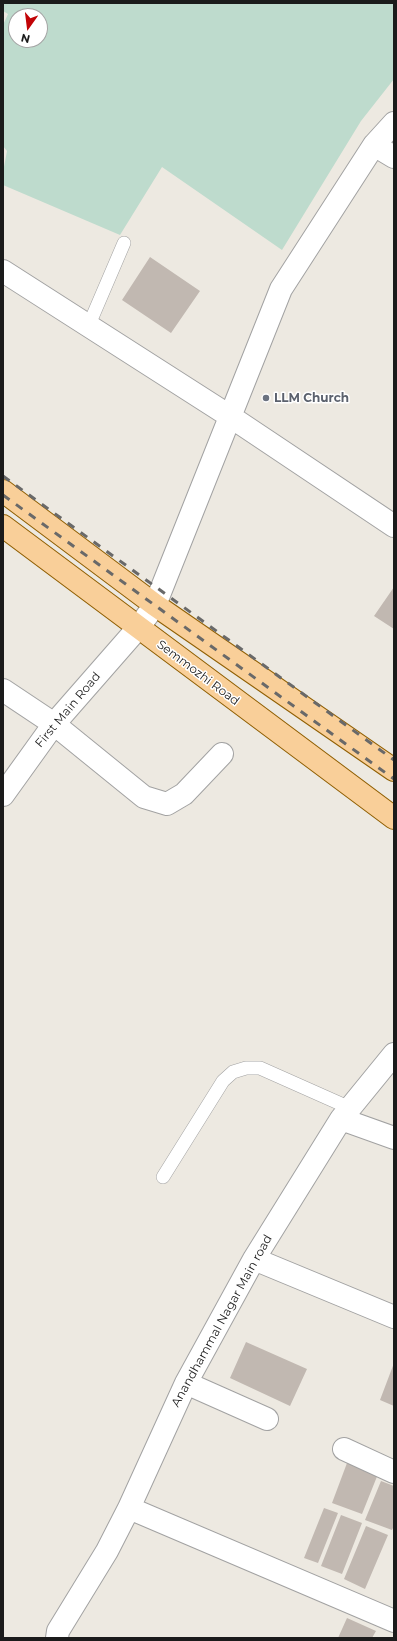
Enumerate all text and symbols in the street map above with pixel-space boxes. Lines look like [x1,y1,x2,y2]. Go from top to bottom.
north arrow [8,8,48,48]
text: N [19,31,31,47]
place label: LLM Church [274,391,349,405]
marker: LLM Church [261,393,271,403]
street label: Semmozhi Road [154,637,242,709]
street label: First Main Road [32,669,104,751]
street label: Anandhammal Nagar Main road [169,1232,275,1410]

